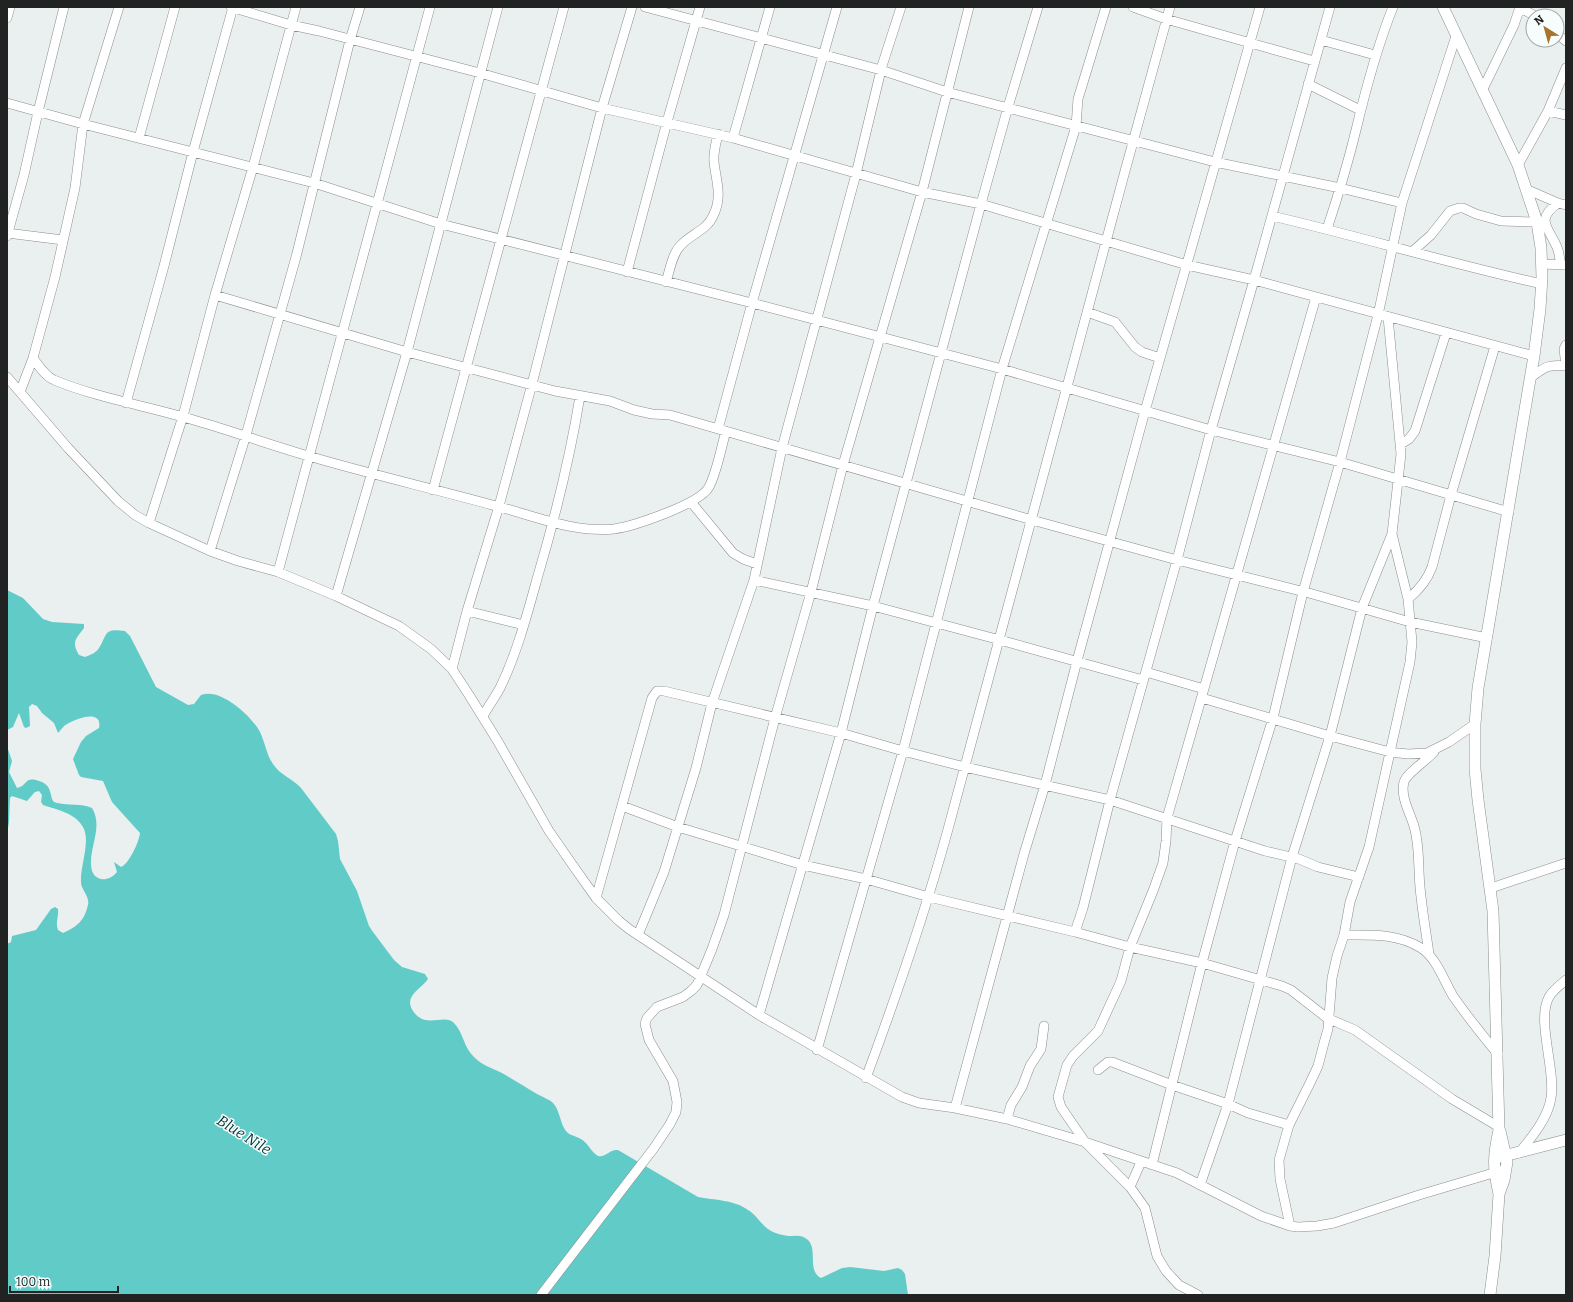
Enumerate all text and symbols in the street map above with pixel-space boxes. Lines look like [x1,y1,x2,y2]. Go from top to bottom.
north arrow [1525,8,1565,48]
text: N [1532,12,1547,28]
water label: Blue Nile [214,1111,275,1159]
scale bar [10,1268,118,1294]
text: 100 m [16,1275,51,1289]

